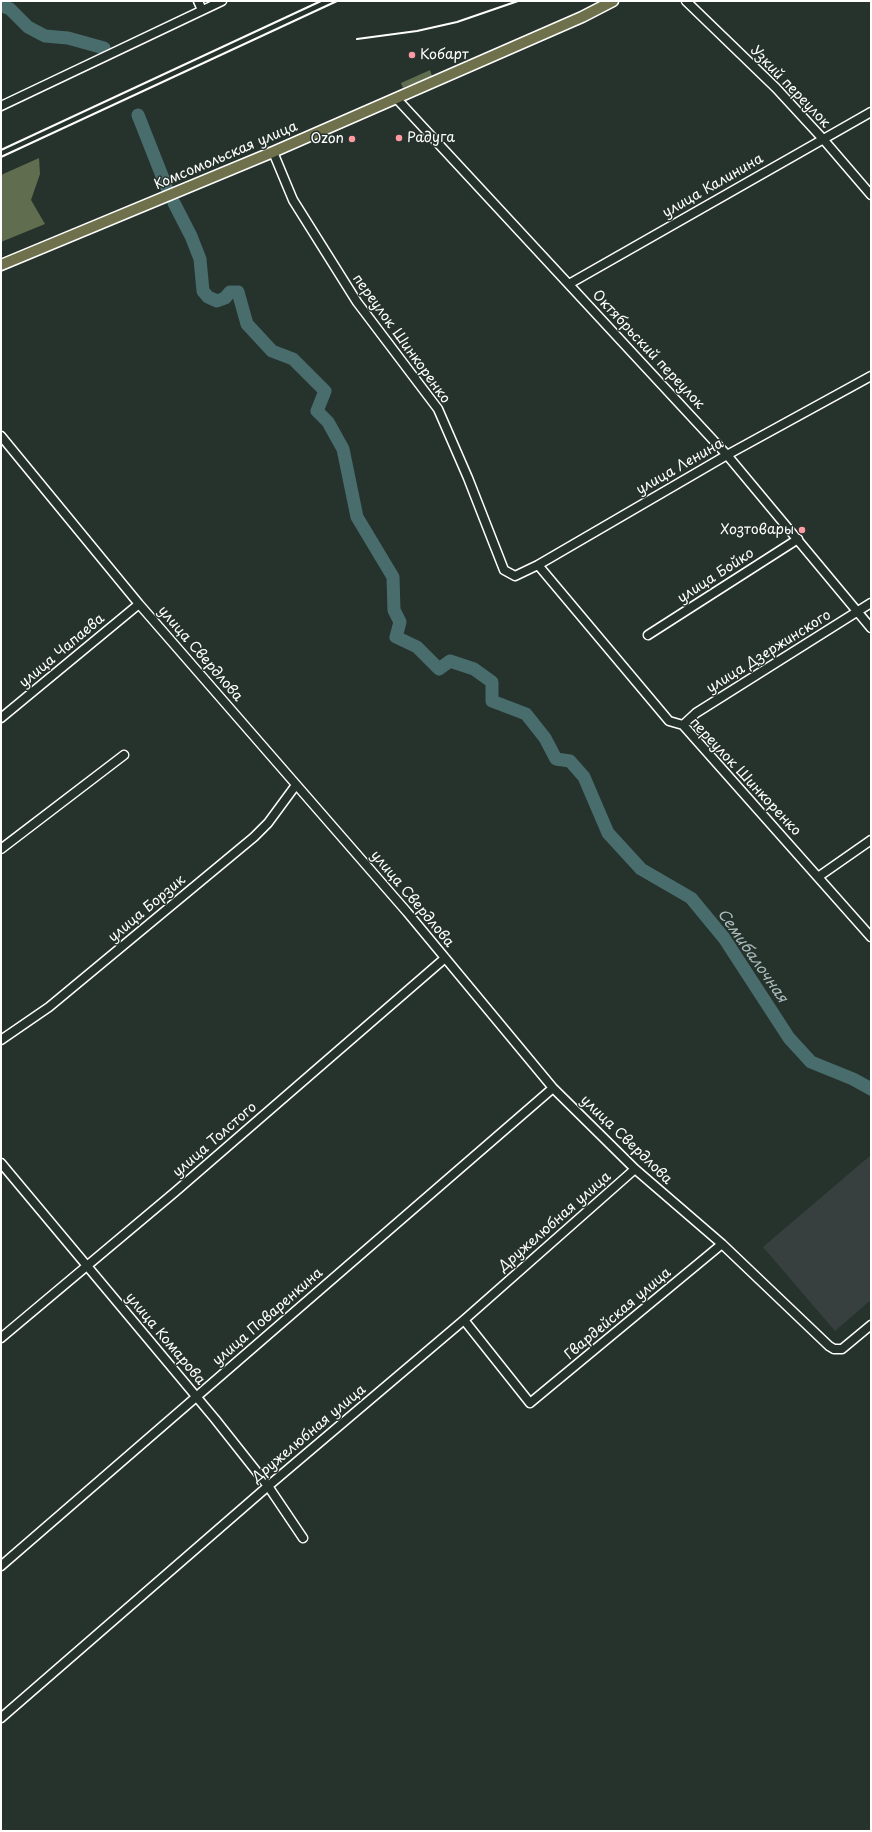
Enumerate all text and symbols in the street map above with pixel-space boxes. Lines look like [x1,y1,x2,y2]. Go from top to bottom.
street label: Узкий переулок [747,42,833,132]
place label: Кобарт [420,47,469,63]
marker: Кобарт [407,50,417,60]
street label: Комсомольская улица [152,118,300,194]
place label: Радуга [407,130,455,146]
place label: Ozon [311,131,344,147]
marker: Радуга [394,133,404,143]
marker: Ozon [347,134,357,144]
street label: улица Калинина [660,150,766,222]
street label: переулок Шинкоренко [348,271,454,407]
street label: Октябрьский переулок [588,287,708,413]
street label: улица Ленина [633,435,727,499]
place label: Хозтовары [720,522,794,538]
marker: Хозтовары [797,525,807,535]
street label: улица Бойко [675,545,757,607]
street label: улица Свердлова [154,603,246,705]
street label: улица Дзержинского [704,607,834,697]
street label: улица Чапаева [16,611,108,691]
street label: переулок Шинкоренко [686,714,804,840]
street label: улица Свердлова [367,847,457,951]
street label: улица Борзик [105,872,189,946]
water label: Семибалочная [713,906,791,1006]
street label: улица Свердлова [577,1092,675,1188]
street label: улица Толстого [170,1099,260,1181]
street label: Дружелюбная улица [495,1169,615,1275]
street label: улица Поваренкина [210,1265,326,1369]
street label: Гвардейская улица [561,1265,675,1363]
street label: улица Комарова [121,1289,209,1389]
street label: Дружелюбная улица [249,1381,369,1487]

